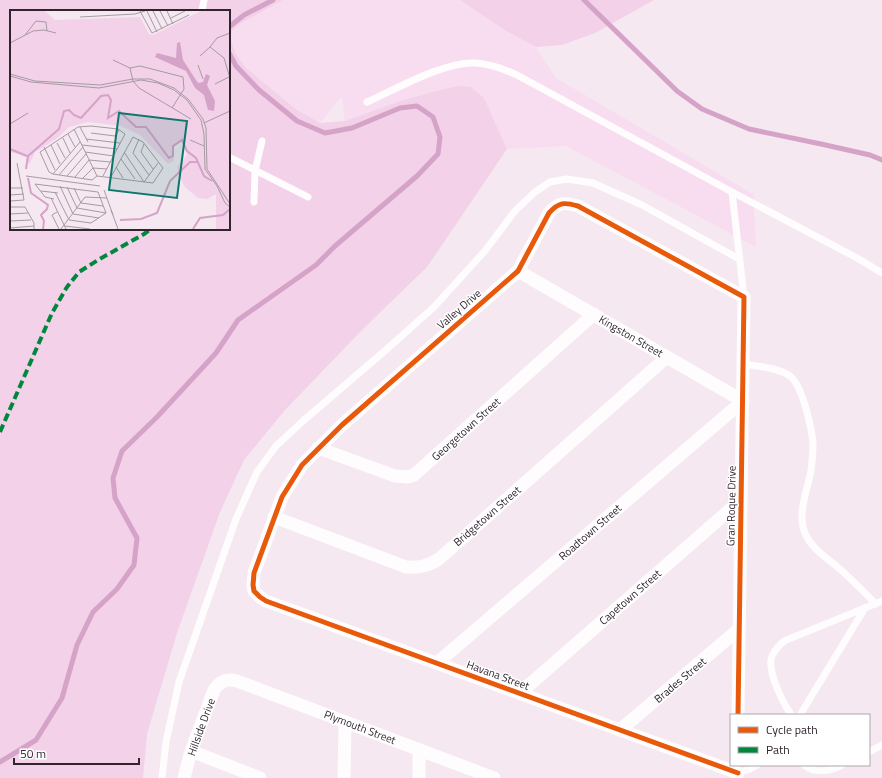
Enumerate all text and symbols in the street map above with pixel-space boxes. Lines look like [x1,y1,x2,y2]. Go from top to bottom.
inset map [10,10,230,230]
street label: Valley Drive [433,285,485,333]
street label: Kingston Street [596,311,666,361]
street label: Georgetown Street [428,394,504,464]
street label: Gran Roque Drive [722,465,740,546]
street label: Bridgetown Street [450,482,524,550]
street label: Roadtown Street [555,500,625,564]
street label: Capetown Street [596,565,665,628]
street label: Brades Street [651,653,710,706]
street label: Havana Street [464,656,532,694]
street label: Hillside Drive [183,696,219,758]
street label: Plymouth Street [322,706,398,748]
legend [730,714,870,766]
text: Cycle path [766,720,818,739]
scale bar [14,740,139,766]
text: Path [766,740,790,759]
text: 50 m [20,744,46,763]

